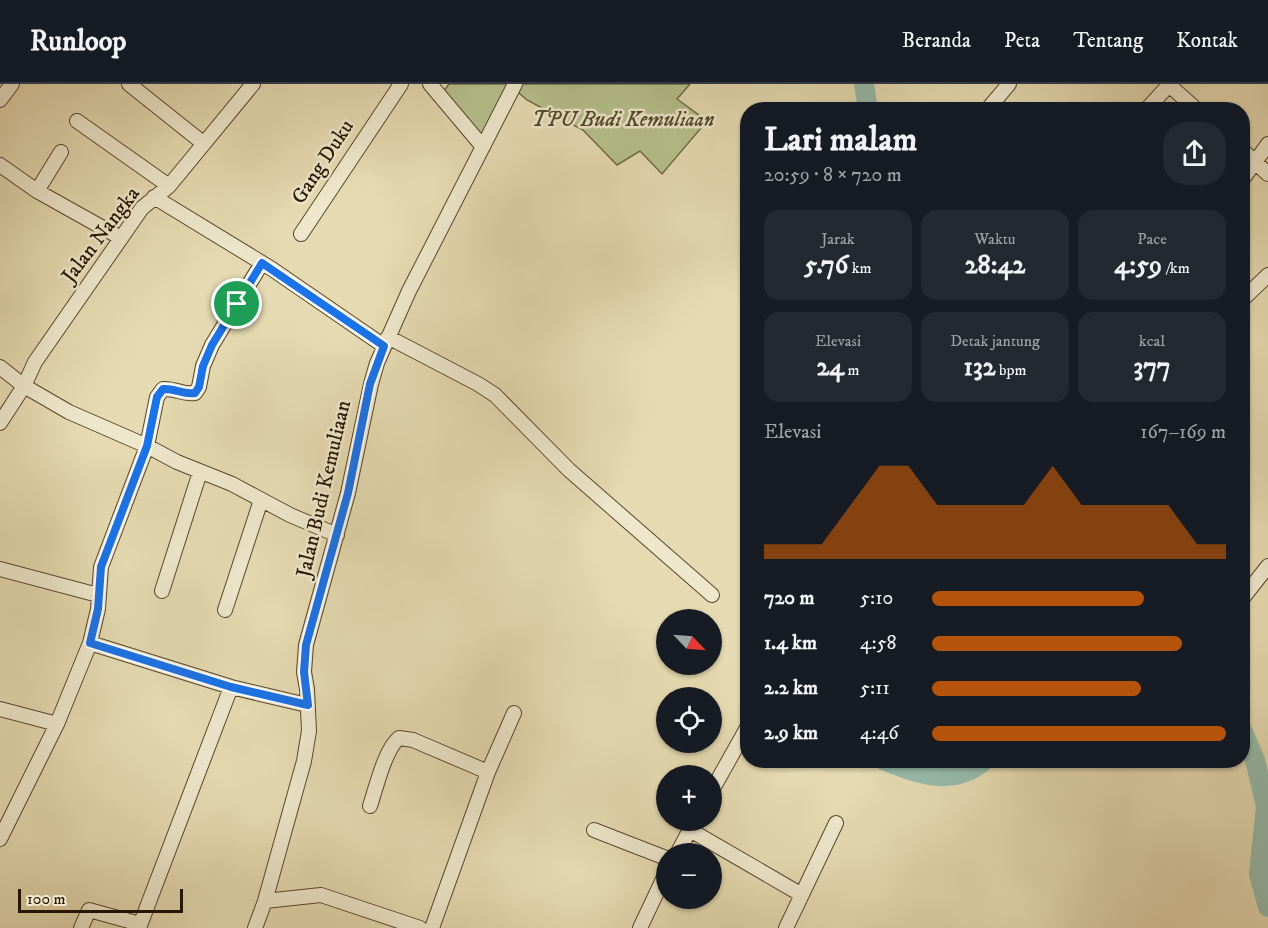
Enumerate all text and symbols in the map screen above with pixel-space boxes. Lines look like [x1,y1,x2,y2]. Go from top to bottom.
text: Runloop [30,24,126,59]
text: Beranda [902,28,971,54]
text: Peta [1004,28,1040,54]
text: Tentang [1073,28,1143,54]
text: Kontak [1176,28,1238,54]
park label: TPU Budi Kemuliaan [532,107,715,133]
street label: Gang Duku [286,115,360,209]
text: Lari malam [764,120,917,161]
button: share [1163,122,1226,185]
text: 20:59 · 8 × 720 m [764,163,902,188]
street label: Jalan Nangka [55,182,146,290]
text: Jarak [821,229,855,249]
text: Waktu [974,229,1016,249]
text: Pace [1137,229,1167,249]
text: 5.76 [804,249,848,282]
text: 28:42 [965,249,1025,282]
text: 4:59 [1114,249,1162,282]
text: km [848,258,872,278]
text: /km [1162,258,1190,278]
pin [211,278,262,329]
icon: arrive [220,287,253,320]
text: Elevasi [815,331,861,351]
text: Detak jantung [950,331,1040,351]
text: kcal [1139,331,1165,351]
text: 24 [816,351,844,384]
text: 132 [963,351,996,384]
text: 377 [1133,351,1171,384]
text: m [844,360,860,380]
text: bpm [996,360,1027,380]
street label: Jalan Budi Kemuliaan [291,398,357,582]
text: Elevasi [764,420,822,445]
text: 167–169 m [1140,420,1226,445]
text: 720 m [764,586,814,611]
text: 5:10 [860,586,893,611]
north arrow [656,609,722,675]
map controls [656,609,722,909]
text: 1.4 km [764,631,817,656]
text: 4:58 [860,631,897,656]
text: 2.2 km [764,676,818,701]
text: 5:11 [860,676,890,701]
button: locate [656,687,722,753]
text: 2.9 km [764,721,818,746]
text: 4:46 [860,721,899,746]
button: + [656,765,722,831]
button: − [656,843,722,909]
scale bar [18,886,183,914]
text: 100 m [27,889,66,909]

